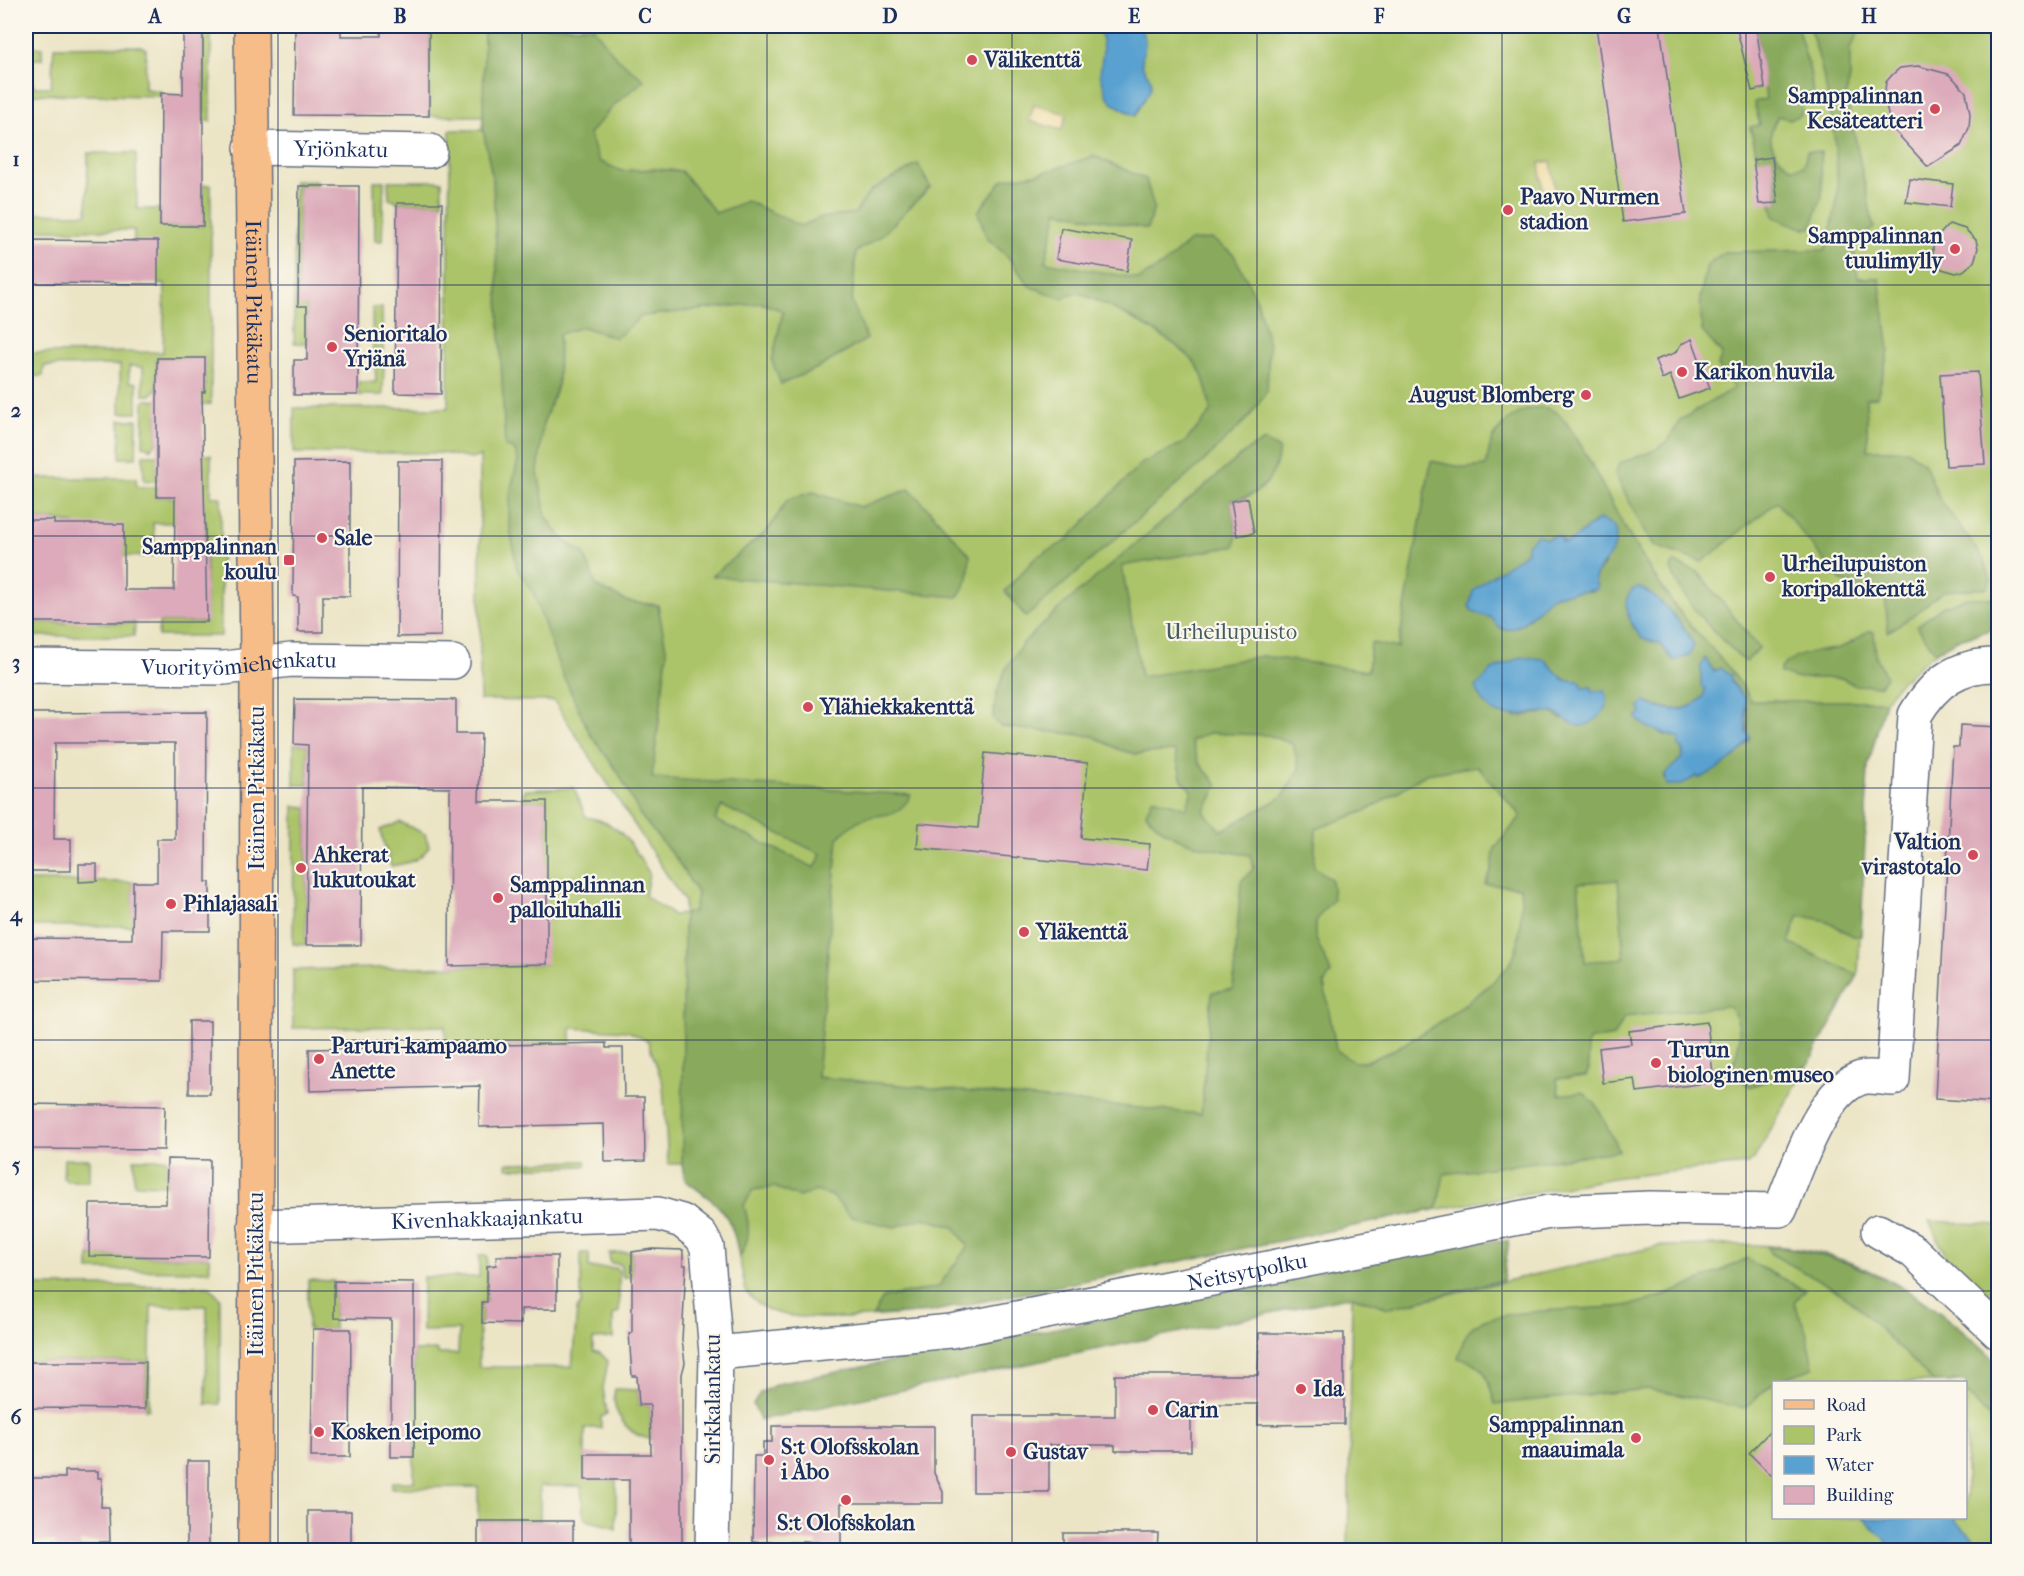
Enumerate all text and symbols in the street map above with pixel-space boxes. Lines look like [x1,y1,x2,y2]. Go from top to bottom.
text: A [147,5,163,28]
text: B [393,5,407,28]
text: C [638,5,652,28]
text: D [882,5,898,28]
text: E [1128,5,1140,28]
text: F [1373,5,1385,28]
text: G [1617,5,1631,28]
text: H [1861,5,1877,28]
place label: Välikenttä [983,47,1082,73]
marker: Välikenttä [965,53,979,67]
place label: Samppalinnan Kesäteatteri [1788,83,1924,134]
marker: Samppalinnan Kesäteatteri [1928,102,1942,116]
street label: Yrjönkatu [293,136,389,163]
text: 1 [12,148,20,171]
place label: Paavo Nurmen stadion [1520,184,1660,235]
marker: Paavo Nurmen stadion [1501,203,1515,217]
street label: Itäinen Pitkäkatu [240,220,267,385]
place label: Samppalinnan tuulimylly [1808,223,1944,274]
marker: Samppalinnan tuulimylly [1948,242,1962,256]
place label: Senioritalo Yrjänä [343,321,447,372]
marker: Senioritalo Yrjänä [325,340,339,354]
place label: Karikon huvila [1694,359,1835,385]
marker: Karikon huvila [1675,365,1689,379]
place label: August Blomberg [1407,382,1575,408]
marker: August Blomberg [1579,388,1593,402]
text: 2 [11,399,21,422]
place label: Sale [334,525,372,551]
marker: Sale [315,531,329,545]
place label: Samppalinnan koulu [142,534,278,585]
place label: Urheilupuiston koripallokenttä [1781,551,1927,602]
marker: Samppalinnan koulu [282,553,296,567]
marker: Urheilupuiston koripallokenttä [1763,570,1777,584]
park label: Urheilupuisto [1165,619,1297,645]
street label: Vuorityömiehenkatu [140,647,337,681]
text: 3 [12,651,20,674]
place label: Ylähiekkakenttä [819,694,975,720]
marker: Ylähiekkakenttä [801,700,815,714]
street label: Itäinen Pitkäkatu [244,705,270,870]
place label: Valtion virastotalo [1861,829,1961,880]
place label: Ahkerat lukutoukat [311,842,417,893]
marker: Valtion virastotalo [1966,848,1980,862]
marker: Ahkerat lukutoukat [294,861,308,875]
place label: Samppalinnan palloiluhalli [509,872,645,923]
place label: Pihlajasali [183,891,279,917]
marker: Samppalinnan palloiluhalli [491,891,505,905]
marker: Pihlajasali [164,897,178,911]
text: 4 [9,903,23,927]
place label: Yläkenttä [1035,919,1128,945]
marker: Yläkenttä [1017,925,1031,939]
place label: Parturi-kampaamo Anette [329,1033,507,1084]
place label: Turun biologinen museo [1667,1037,1834,1088]
marker: Parturi-kampaamo Anette [312,1052,326,1066]
marker: Turun biologinen museo [1649,1056,1663,1070]
text: 5 [12,1154,21,1177]
street label: Itäinen Pitkäkatu [243,1191,269,1356]
street label: Kivenhakkaajankatu [390,1203,584,1235]
street label: Neitsytpolku [1185,1247,1310,1297]
street label: Sirkkalankatu [700,1333,726,1464]
place label: Ida [1313,1376,1344,1402]
legend [1772,1381,1967,1519]
marker: Ida [1294,1382,1308,1396]
text: Road [1826,1395,1866,1416]
place label: Carin [1165,1397,1219,1423]
marker: Carin [1146,1403,1160,1417]
text: 6 [11,1406,23,1429]
place label: Samppalinnan maauimala [1489,1412,1625,1463]
place label: Kosken leipomo [331,1419,481,1445]
marker: Kosken leipomo [312,1425,326,1439]
text: Park [1826,1425,1863,1446]
marker: Samppalinnan maauimala [1629,1431,1643,1445]
place label: S:t Olofsskolan i Åbo [780,1434,919,1485]
place label: Gustav [1023,1439,1089,1465]
marker: Gustav [1004,1445,1018,1459]
marker: S:t Olofsskolan i Åbo [762,1453,776,1467]
text: Water [1825,1455,1874,1476]
text: Building [1826,1485,1894,1506]
marker: S:t Olofsskolan [839,1493,853,1507]
place label: S:t Olofsskolan [777,1510,915,1536]

